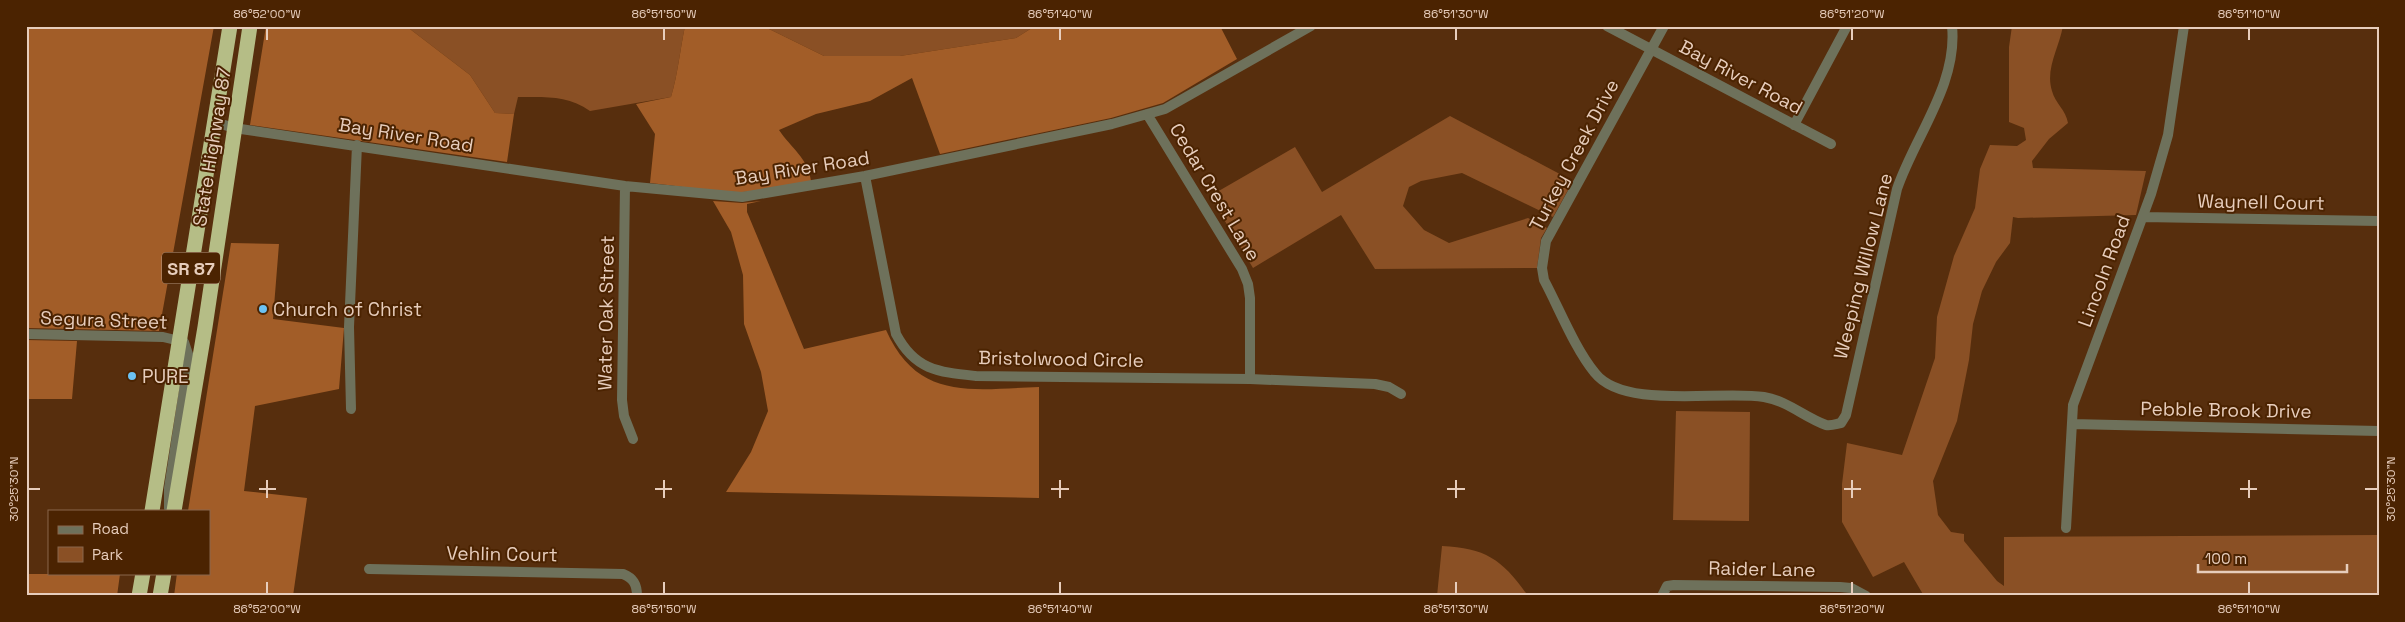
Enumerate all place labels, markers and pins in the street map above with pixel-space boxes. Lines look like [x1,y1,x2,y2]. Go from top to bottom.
place label: Church of Christ [273,297,422,322]
marker: Church of Christ [257,303,269,315]
place label: PURE [142,364,189,389]
marker: PURE [126,370,138,382]

